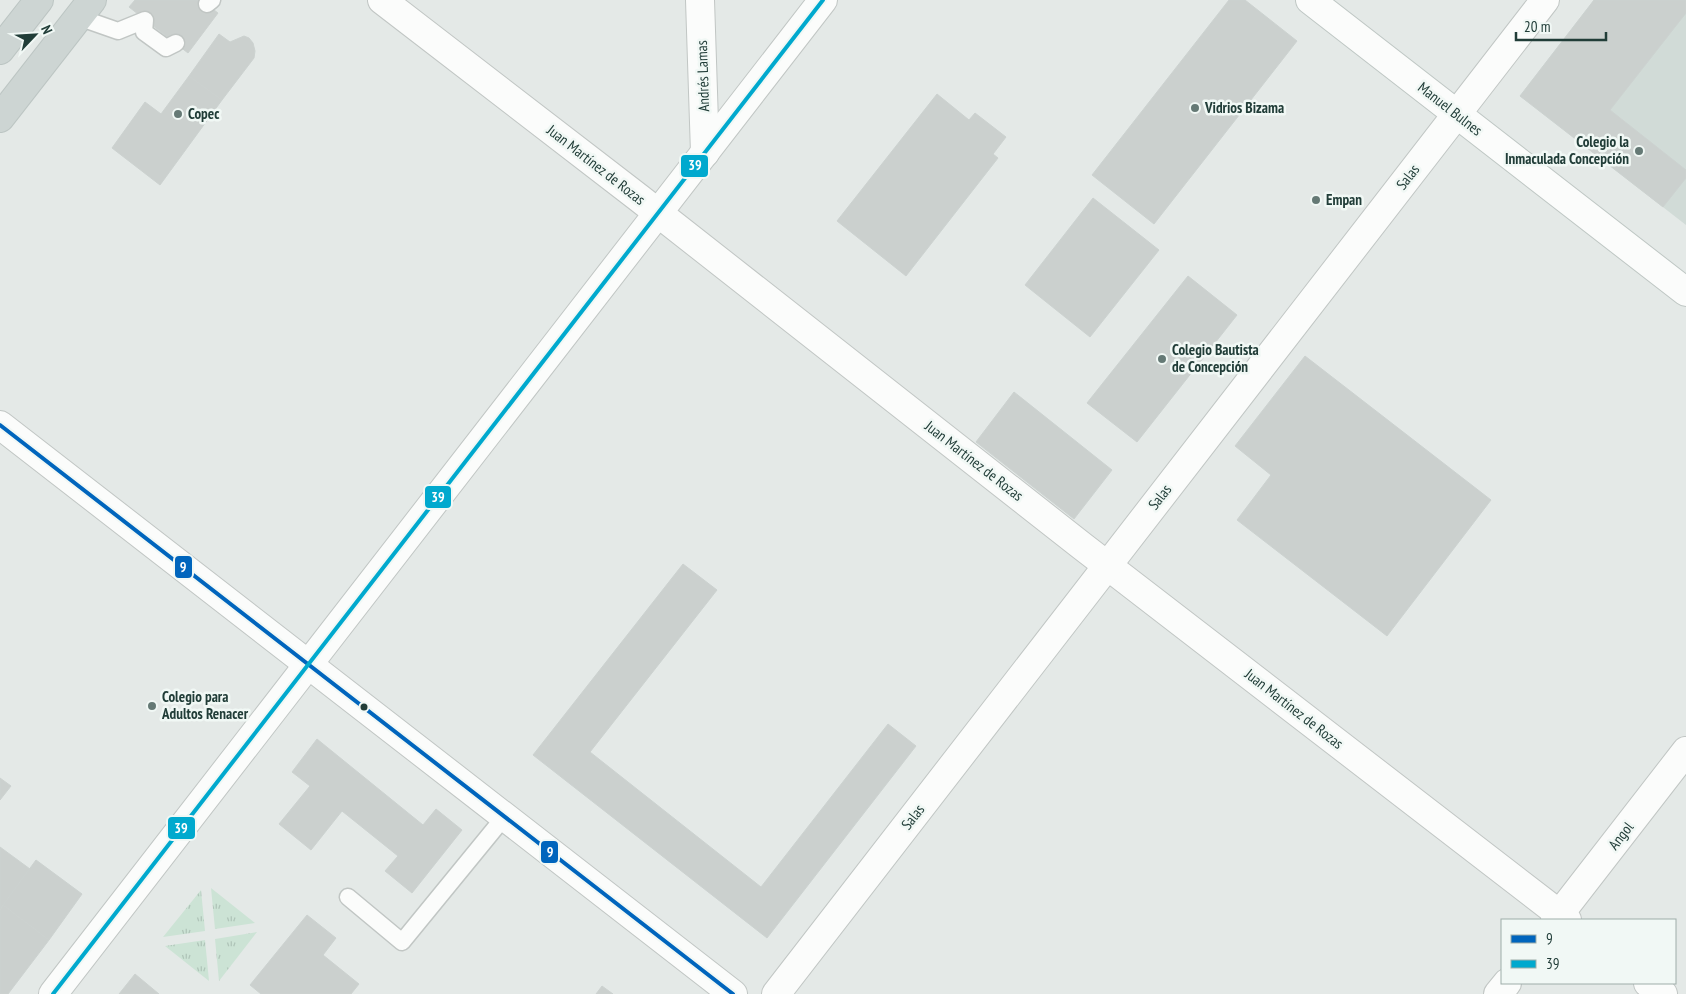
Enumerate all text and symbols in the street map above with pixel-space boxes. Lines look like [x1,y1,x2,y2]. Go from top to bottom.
north arrow [10,10,60,60]
scale bar [1516,10,1606,42]
text: 20 m [1524,17,1550,36]
text: N [37,22,57,37]
street label: Andrés Lamas [692,40,713,112]
street label: Manuel Bulnes [1414,78,1486,140]
place label: Vidrios Bizama [1204,98,1284,117]
marker: Vidrios Bizama [1189,102,1201,114]
place label: Copec [188,104,220,123]
marker: Copec [172,108,184,120]
street label: Juan Martínez de Rozas [543,120,649,209]
place label: Colegio la Inmaculada Concepción [1505,132,1629,168]
marker: Colegio la Inmaculada Concepción [1633,145,1645,157]
line badge: 39 [680,154,709,178]
text: 39 [688,156,702,174]
street label: Salas [1392,160,1423,193]
place label: Empan [1326,190,1362,209]
marker: Empan [1310,194,1322,206]
place label: Colegio Bautista de Concepción [1172,340,1259,376]
marker: Colegio Bautista de Concepción [1156,353,1168,365]
street label: Juan Martínez de Rozas [921,416,1027,505]
street label: Salas [1144,480,1175,513]
line badge: 39 [424,485,452,509]
text: 39 [431,488,445,506]
line badge: 9 [174,555,193,579]
text: 9 [180,558,187,576]
street label: Juan Martínez de Rozas [1241,664,1347,753]
place label: Colegio para Adultos Renacer [161,687,249,723]
marker: Colegio para Adultos Renacer [146,700,158,712]
unlabelled marker [359,702,369,712]
street label: Salas [897,800,928,833]
line badge: 39 [167,816,196,840]
street label: Angol [1604,818,1638,853]
text: 39 [174,819,188,837]
line badge: 9 [540,840,559,864]
text: 9 [547,843,554,861]
legend [1501,919,1676,984]
text: 9 [1546,929,1553,948]
text: 39 [1546,954,1560,973]

